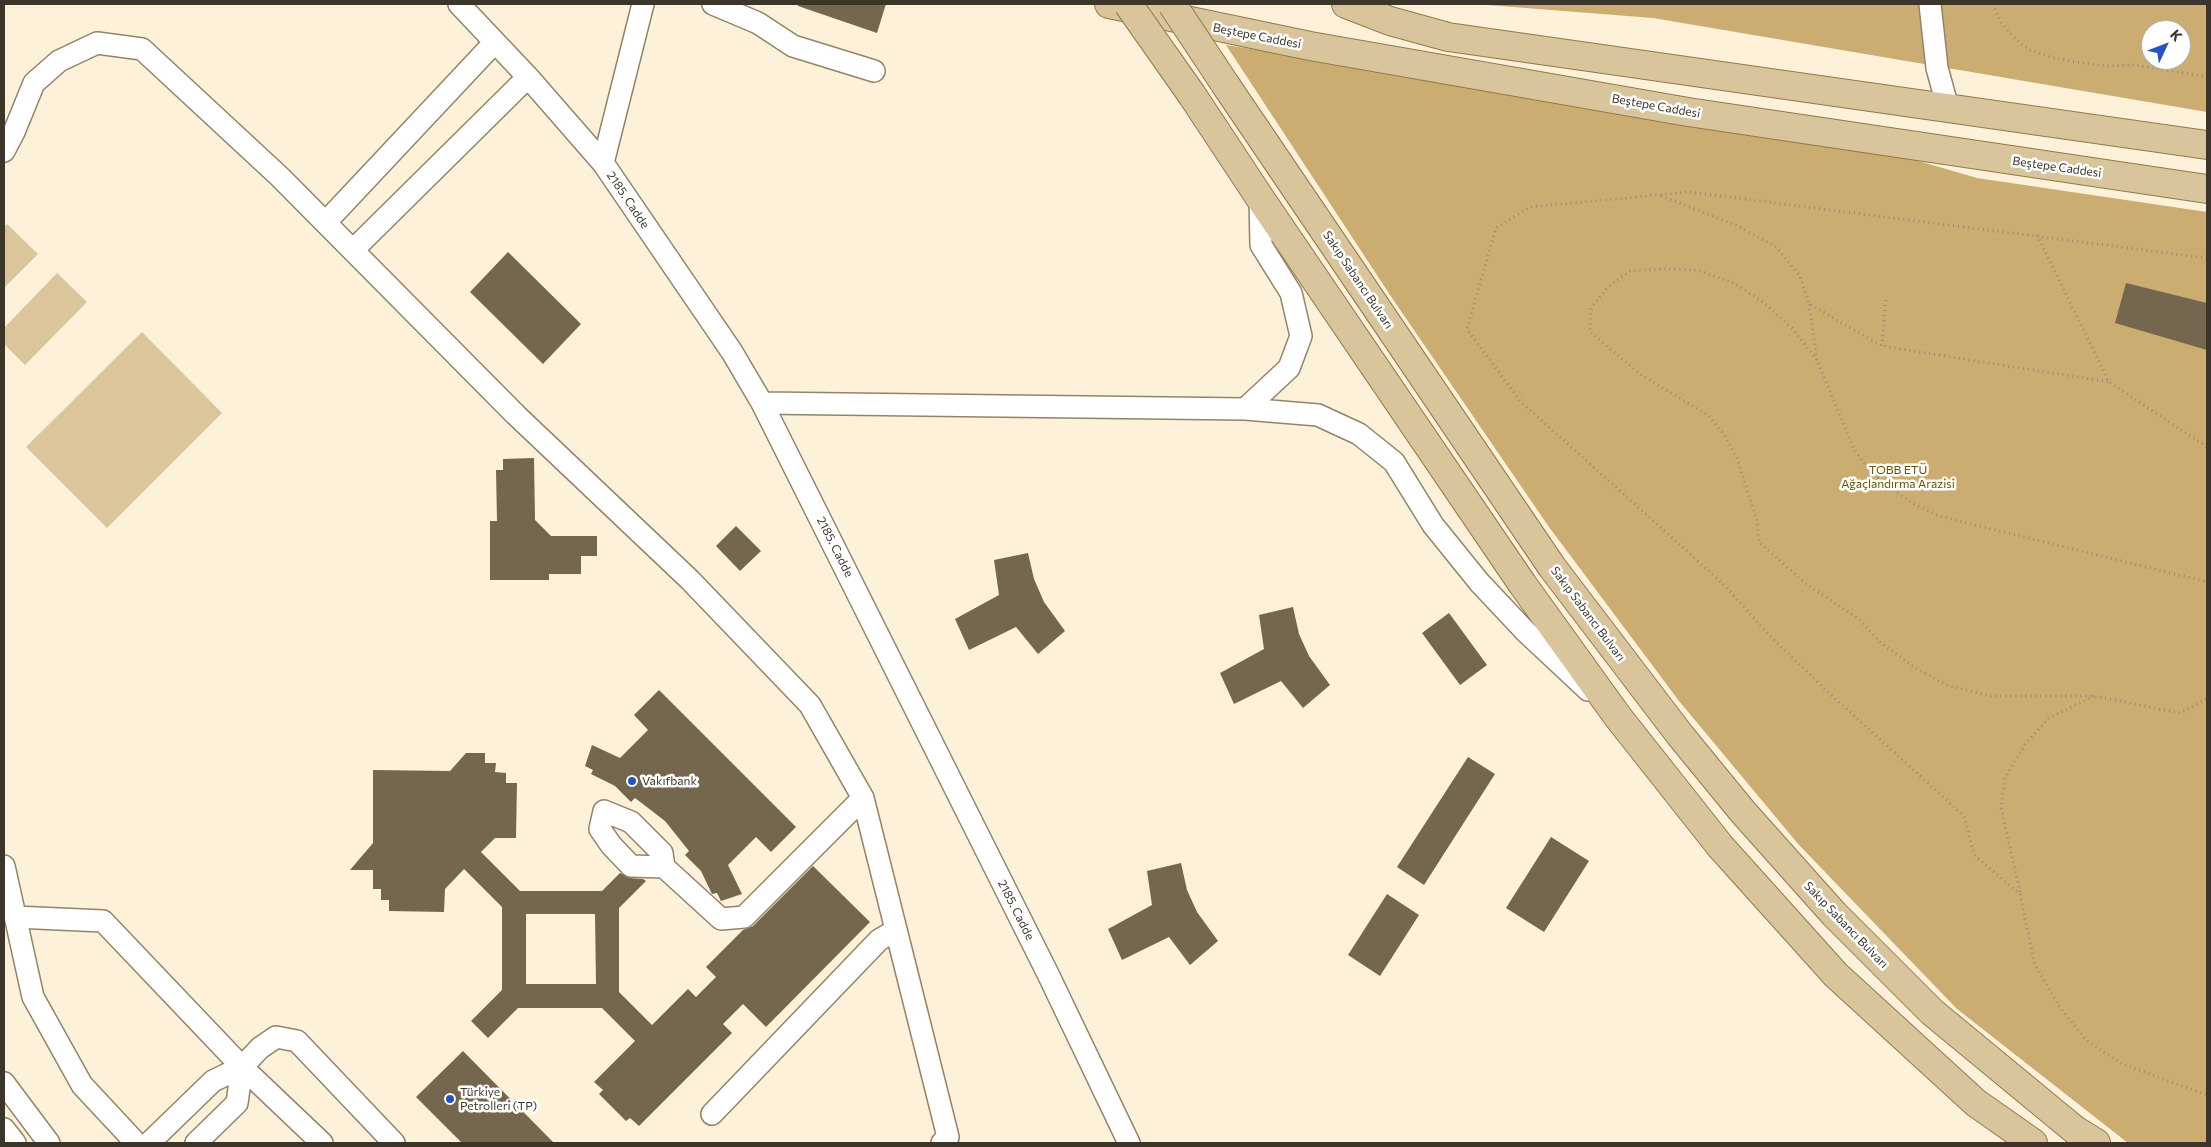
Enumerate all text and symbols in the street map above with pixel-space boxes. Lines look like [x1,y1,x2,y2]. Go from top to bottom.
street label: Beştepe Caddesi [1212,20,1302,52]
north arrow [2141,20,2191,70]
text: K [2167,26,2186,44]
street label: Beştepe Caddesi [1611,91,1701,121]
street label: Beştepe Caddesi [2012,154,2102,180]
street label: 2185. Cadde [604,169,652,231]
street label: Sakıp Sabancı Bulvarı [1320,228,1396,332]
park label: TOBB ETÜ Ağaçlandırma Arazisi [1841,463,1955,491]
street label: 2185. Cadde [814,515,856,579]
street label: Sakıp Sabancı Bulvarı [1548,564,1628,664]
place label: Vakıfbank [642,774,697,788]
marker: Vakıfbank [626,775,638,787]
street label: 2185. Cadde [995,878,1037,942]
street label: Sakıp Sabancı Bulvarı [1801,879,1891,971]
place label: Türkiye Petrolleri (TP) [460,1085,537,1113]
marker: Türkiye Petrolleri (TP) [444,1093,456,1105]

